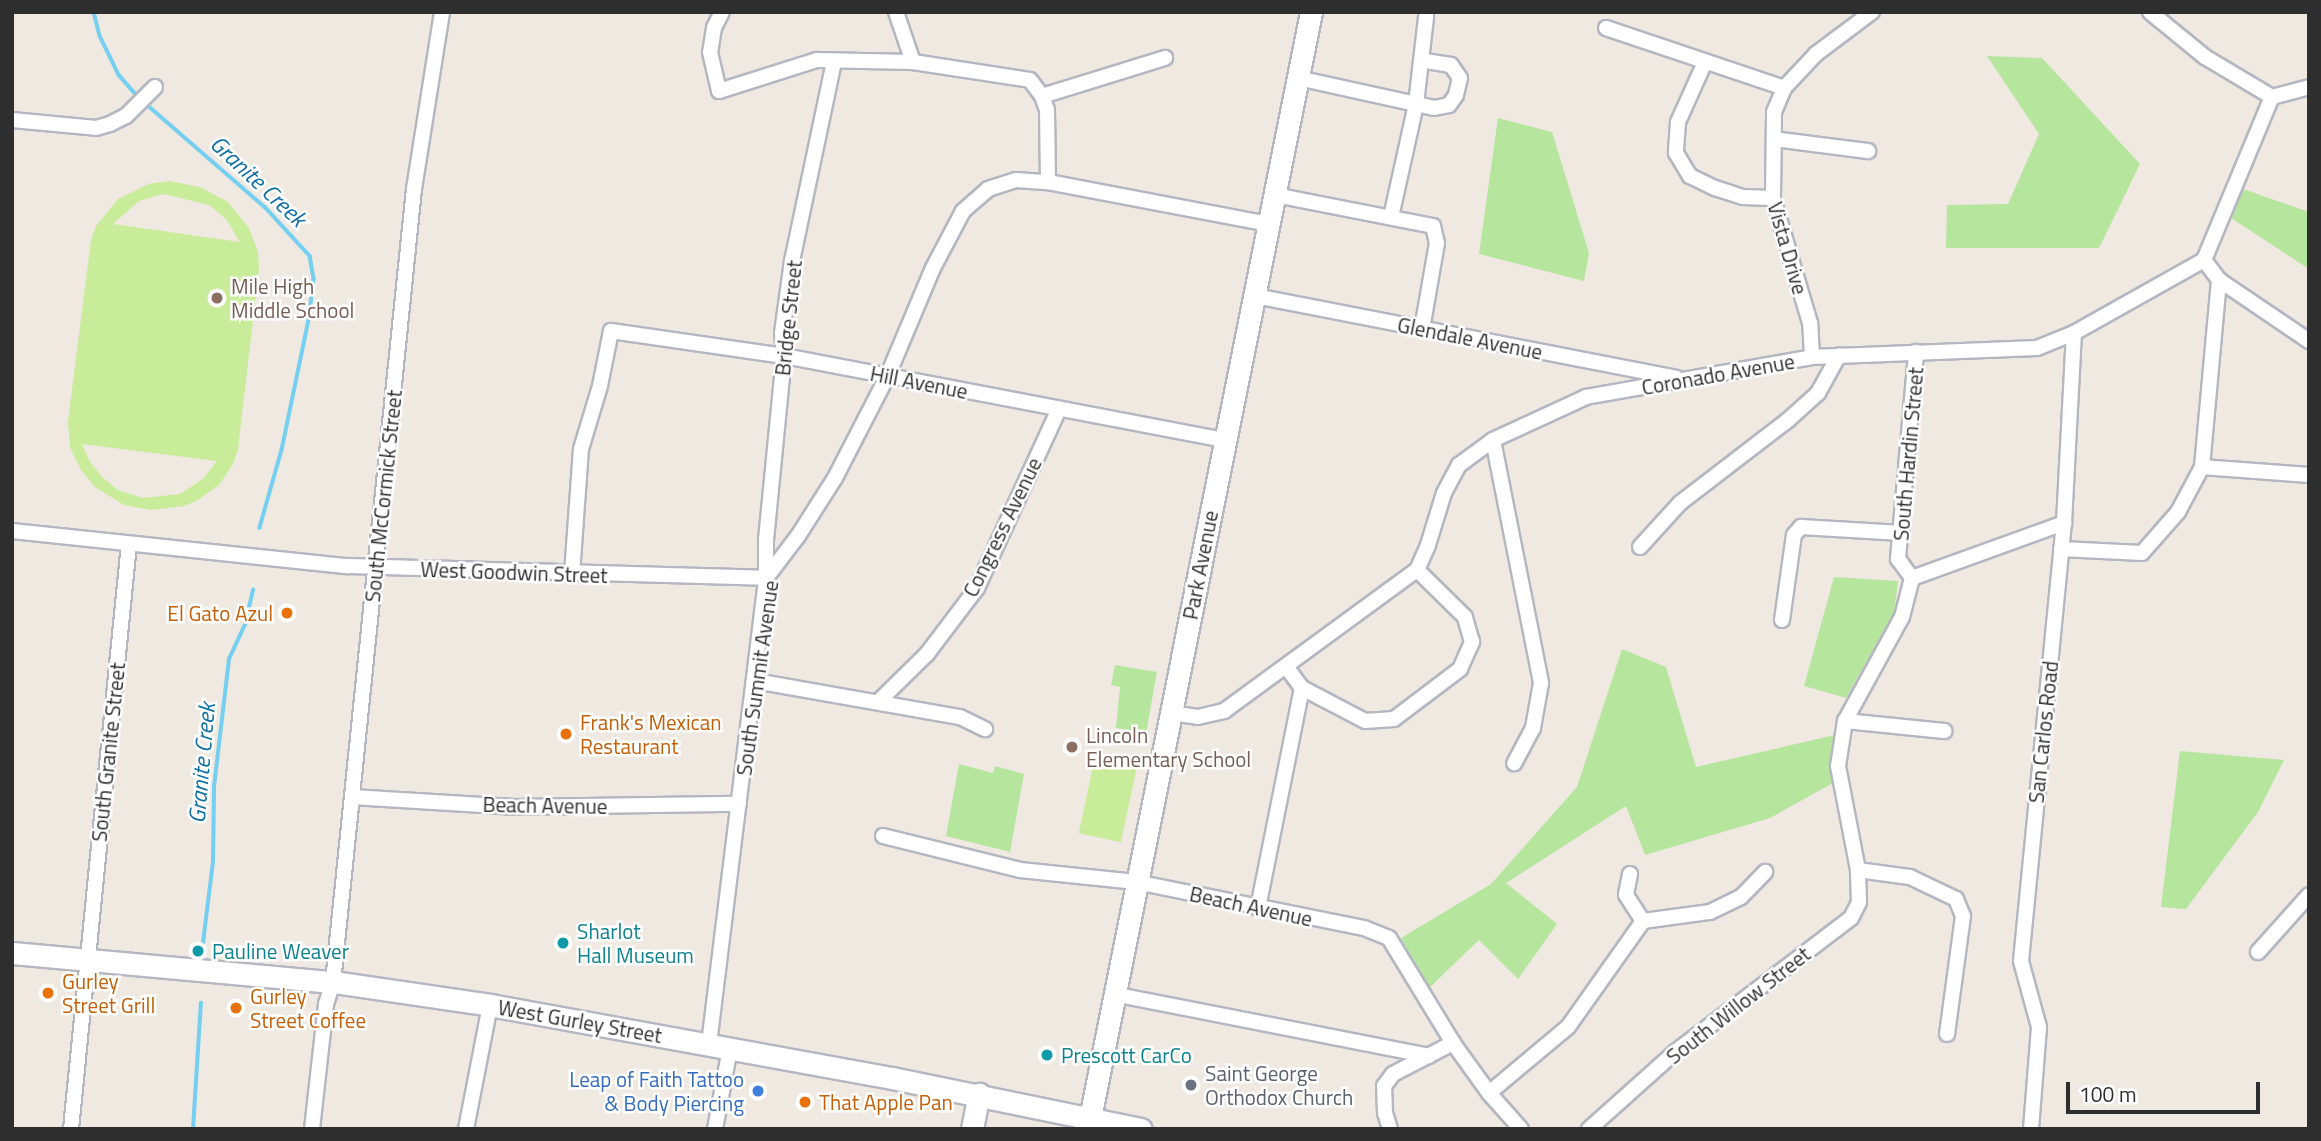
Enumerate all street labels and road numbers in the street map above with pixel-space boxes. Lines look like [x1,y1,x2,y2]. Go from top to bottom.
street label: Vista Drive [1763,199,1813,297]
street label: Bridge Street [769,259,807,377]
street label: Glendale Avenue [1395,312,1545,364]
street label: Coronado Avenue [1640,348,1796,400]
street label: Hill Avenue [868,360,970,404]
street label: South Hardin Street [1888,366,1928,542]
street label: South McCormick Street [359,389,407,603]
street label: Congress Avenue [957,453,1047,601]
street label: Park Avenue [1177,508,1223,622]
street label: West Goodwin Street [420,556,608,588]
street label: South Summit Avenue [731,579,783,777]
street label: San Carlos Road [2023,660,2063,804]
street label: South Granite Street [86,661,130,843]
street label: Beach Avenue [482,791,608,819]
street label: Beach Avenue [1187,881,1315,931]
street label: South Willow Street [1661,941,1815,1069]
street label: West Gurley Street [496,994,664,1048]

